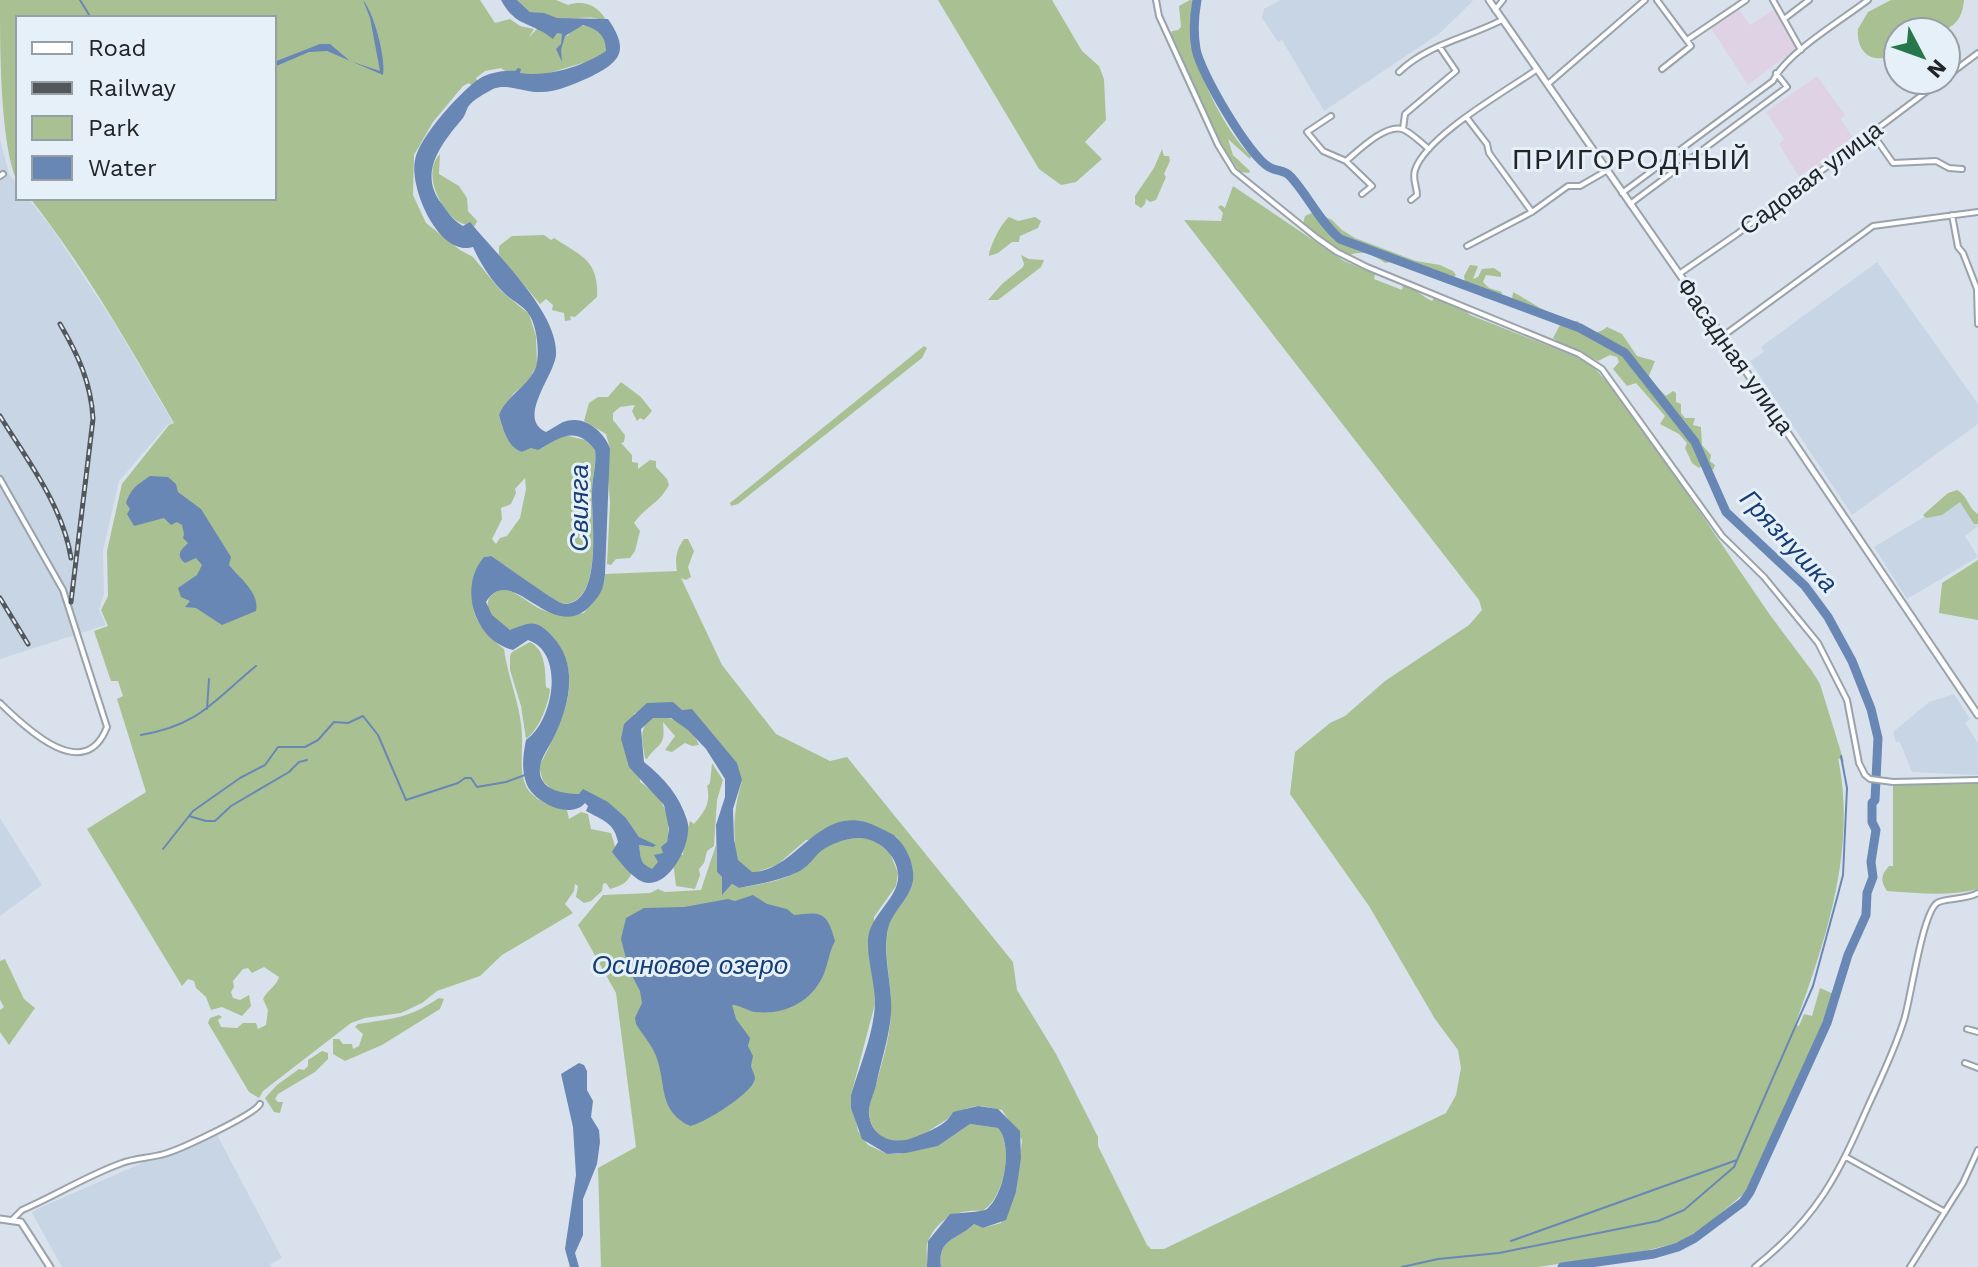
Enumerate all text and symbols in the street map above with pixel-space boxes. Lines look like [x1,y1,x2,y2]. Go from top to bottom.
legend [16,16,276,200]
north arrow [1882,16,1962,96]
text: Road [88,34,147,62]
text: N [1922,54,1952,83]
text: Railway [88,74,177,102]
text: Park [88,114,140,142]
street label: Садовая улица [1734,115,1888,241]
district label: ПРИГОРОДНЫЙ [1512,143,1752,176]
text: Water [88,154,157,182]
street label: Фасадная улица [1671,272,1800,440]
water label: Свияга [564,464,594,552]
water label: Грязнушка [1734,484,1844,598]
water label: Осиновое озеро [592,950,788,980]

